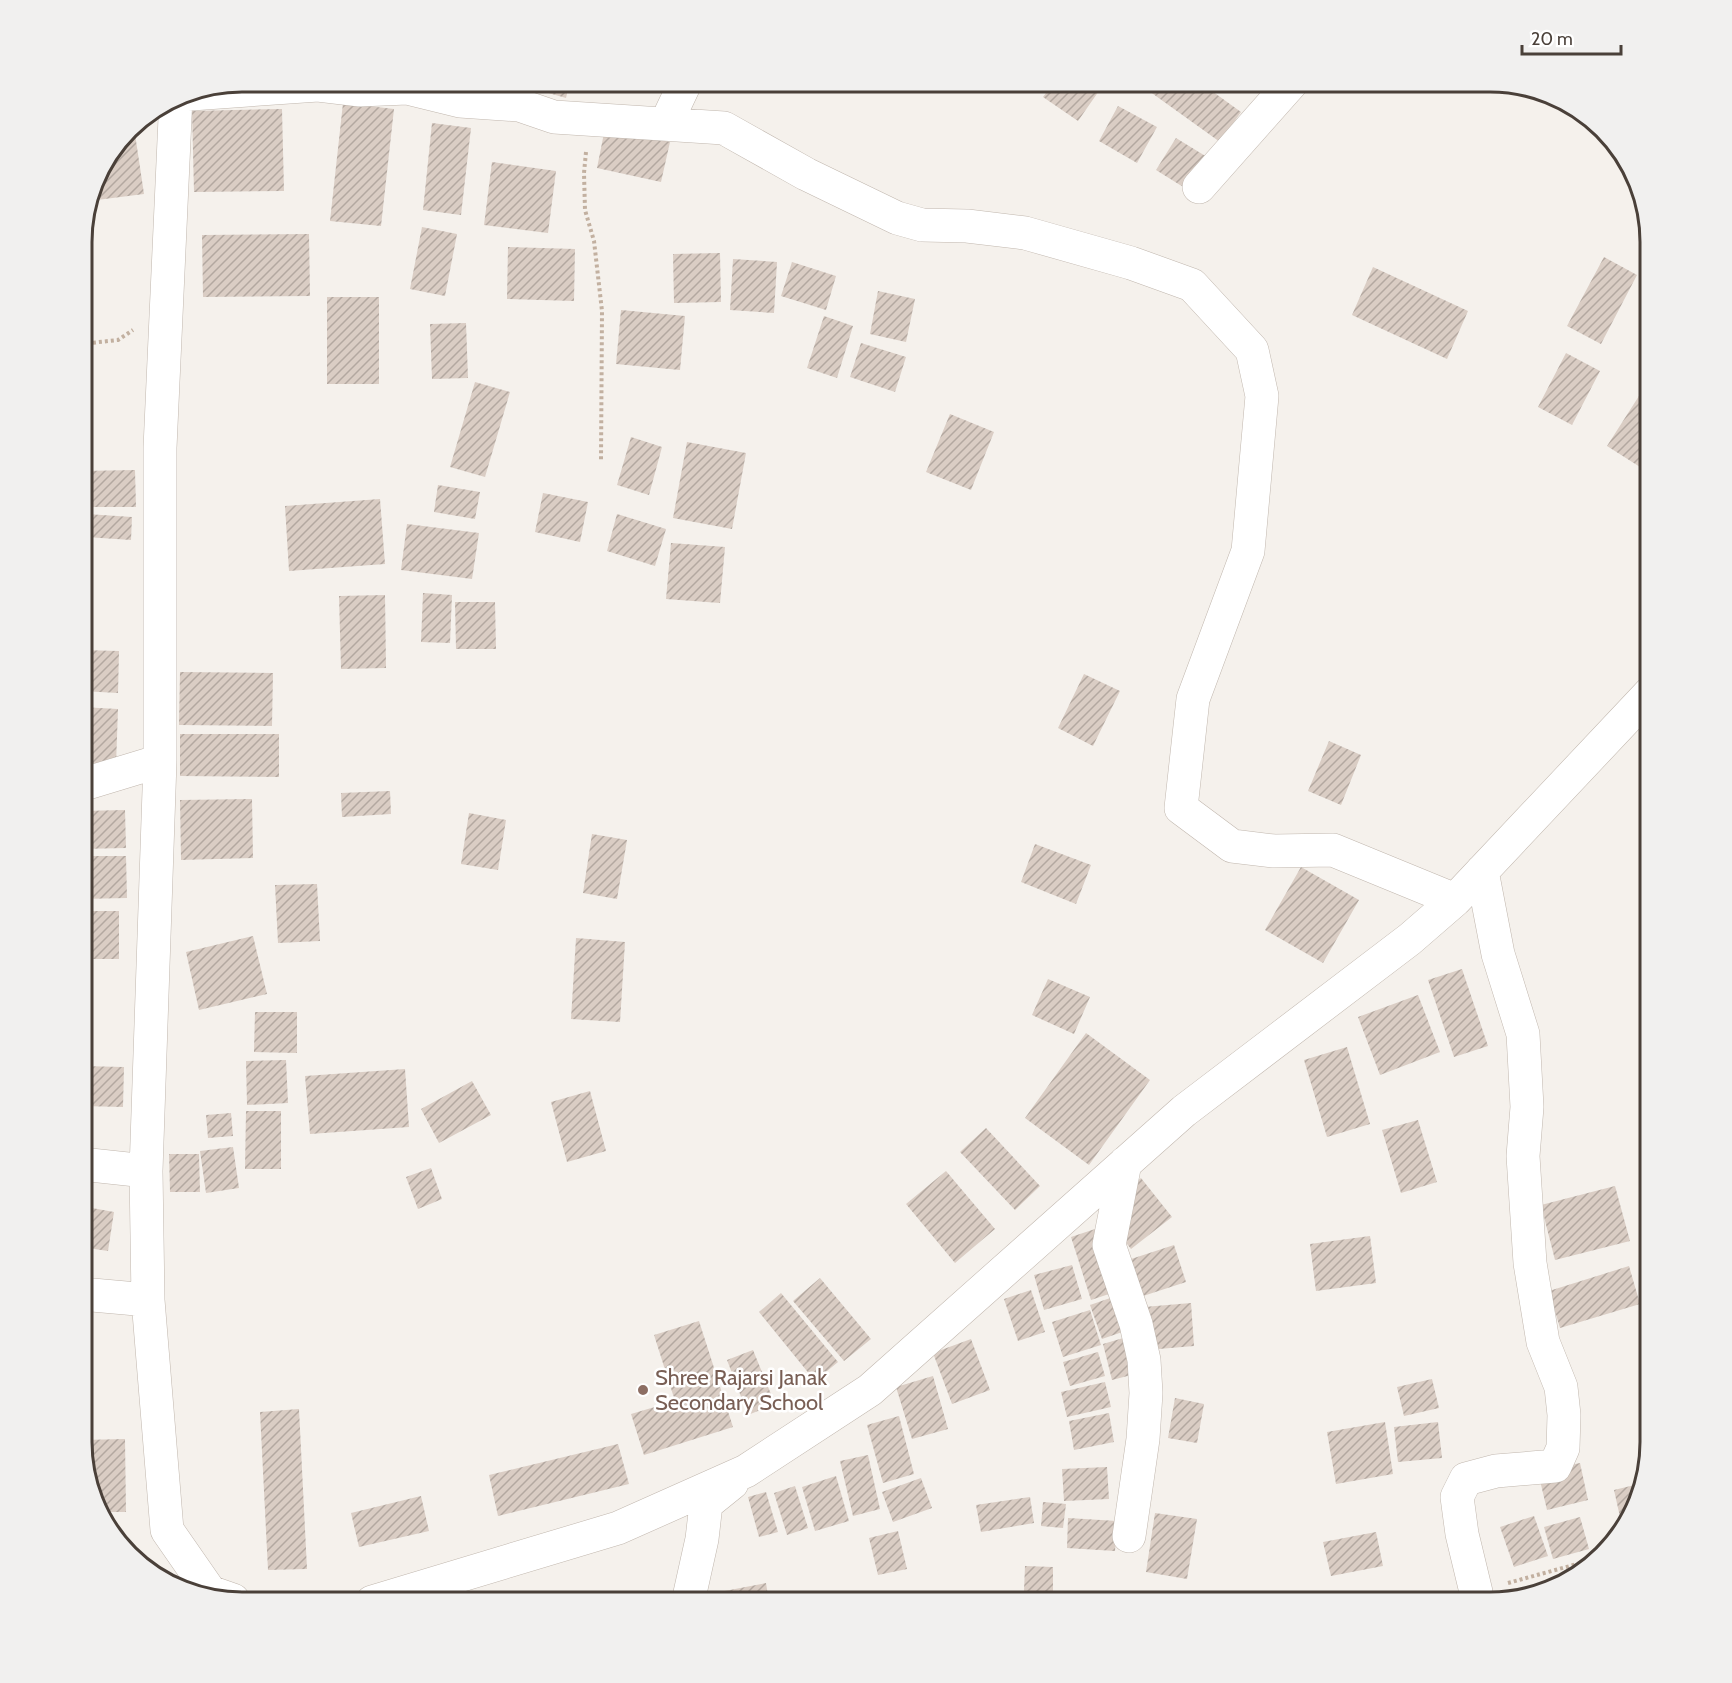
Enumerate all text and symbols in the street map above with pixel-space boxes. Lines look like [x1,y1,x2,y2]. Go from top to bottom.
scale bar [1522,18,1621,56]
text: 20 m [1531,28,1573,50]
place label: Shree Rajarsi Janak Secondary School [655,1364,827,1416]
marker: Shree Rajarsi Janak Secondary School [636,1383,650,1397]

